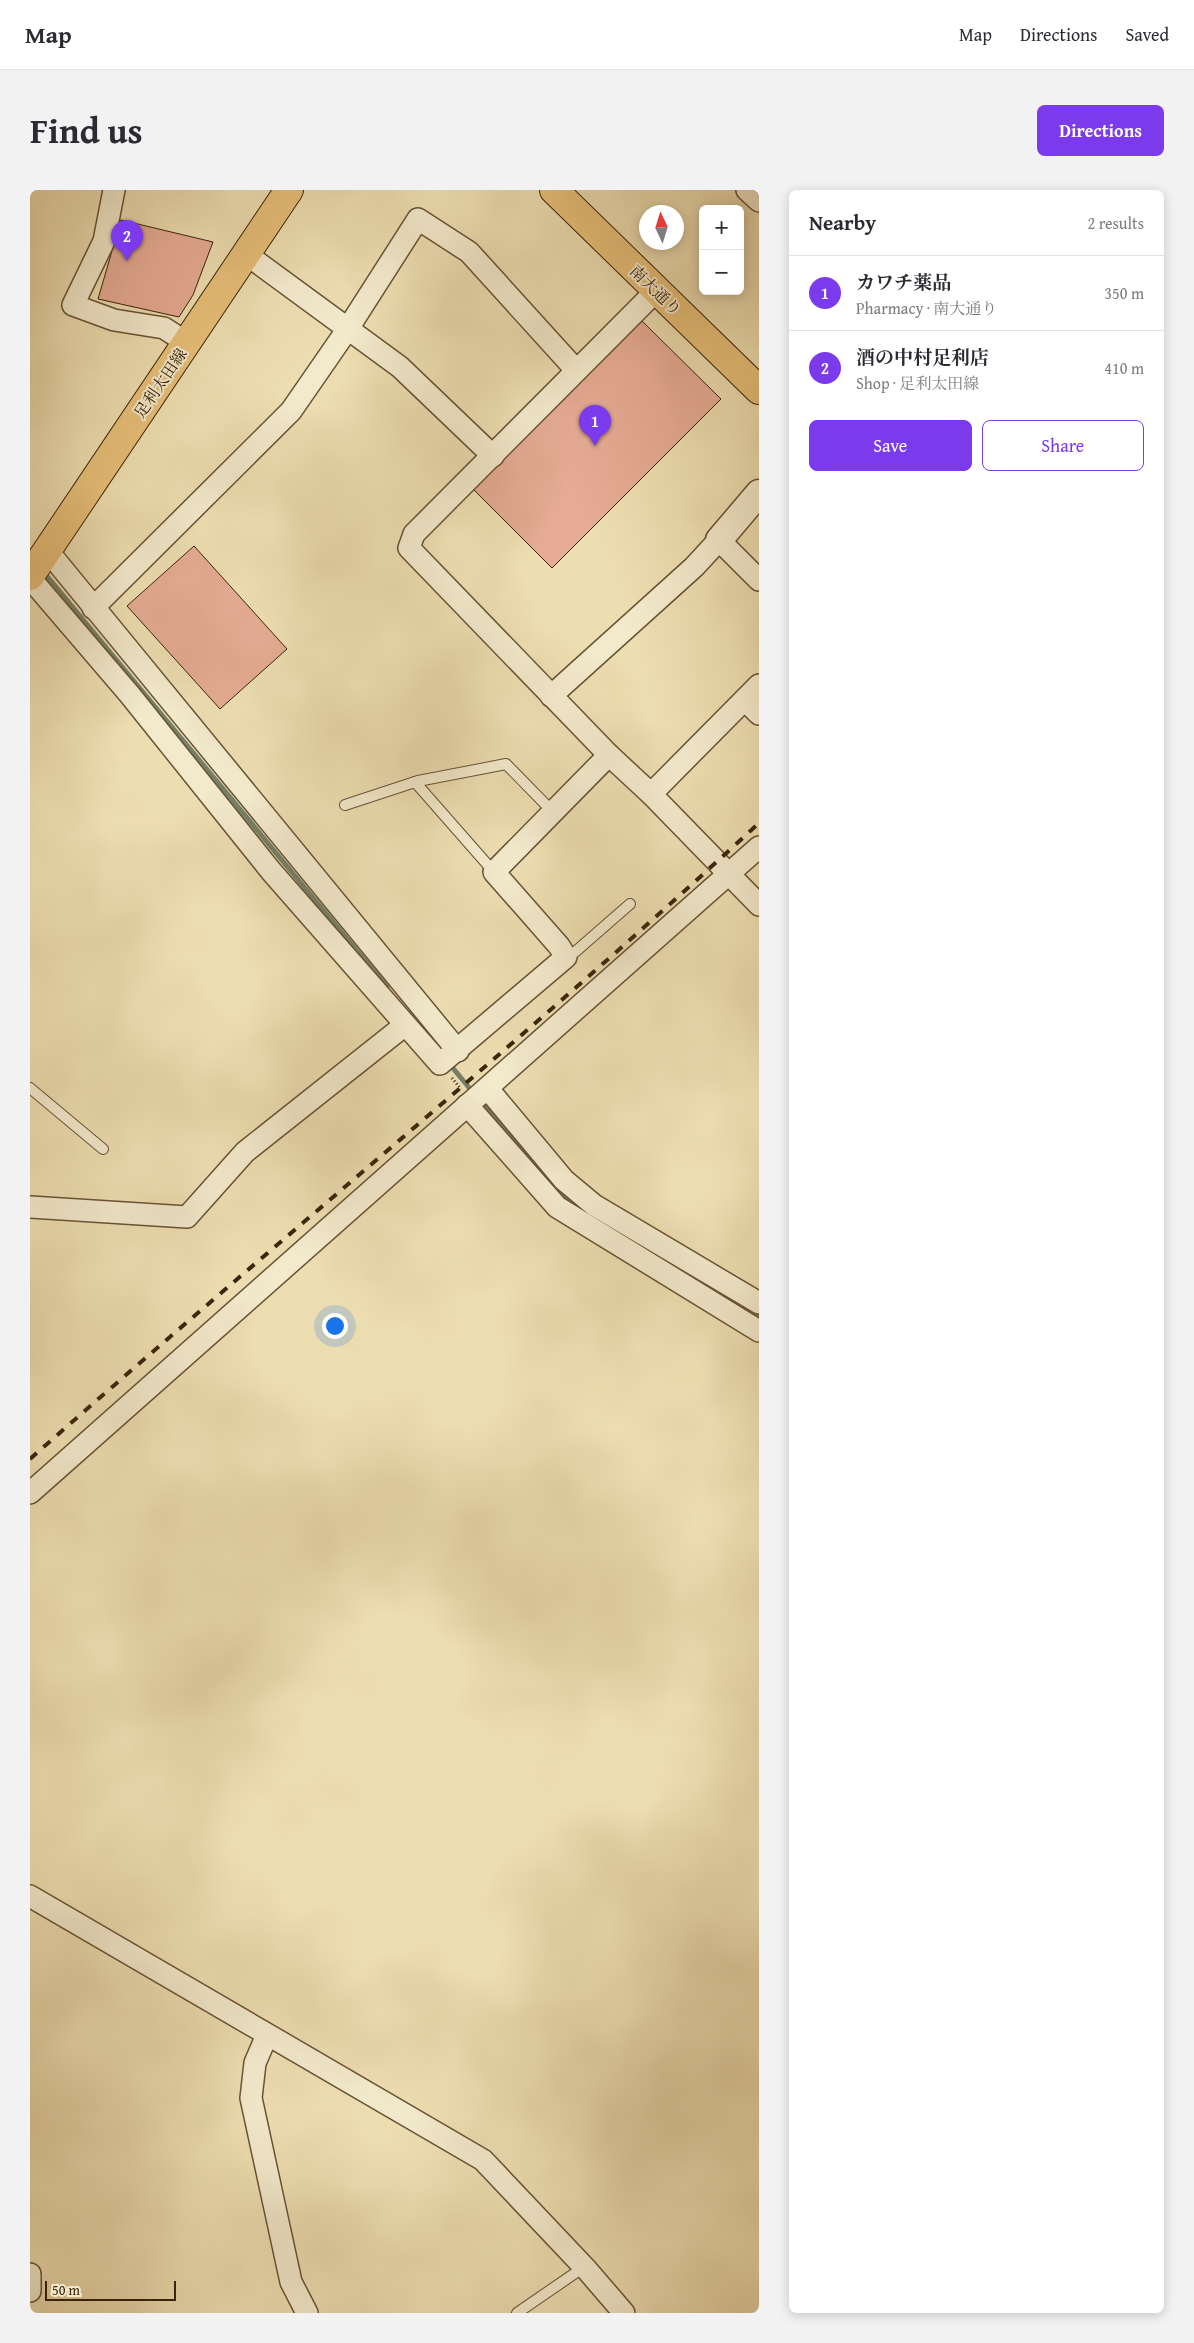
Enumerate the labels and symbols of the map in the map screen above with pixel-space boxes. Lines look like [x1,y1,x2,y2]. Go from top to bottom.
north arrow [639,205,684,250]
pin: 2 [111,220,143,261]
street label: 南大通り [625,259,687,321]
street label: 足利太田線 [128,343,192,423]
pin: 1 [579,405,611,446]
your location [322,1313,348,1339]
scale bar [45,2278,176,2301]

